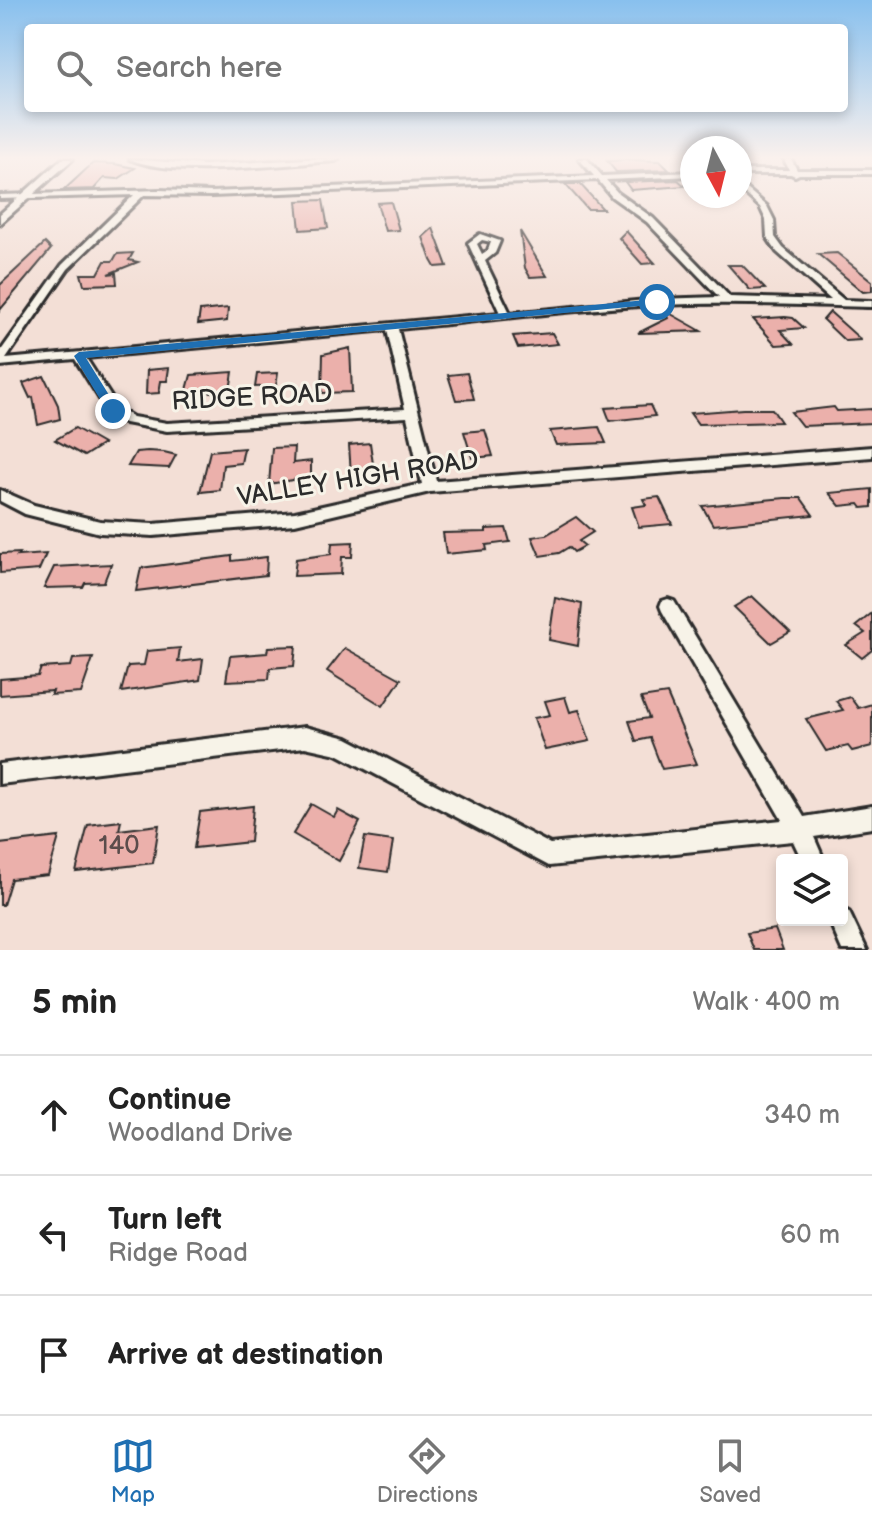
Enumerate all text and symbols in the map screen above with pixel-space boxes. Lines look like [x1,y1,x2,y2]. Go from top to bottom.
search box [24,24,848,112]
icon: search [52,46,96,90]
text: Search here [116,50,282,86]
north arrow [680,136,752,208]
route start [639,284,675,320]
street label: RIDGE ROAD [171,378,333,418]
route end [95,393,131,429]
street label: VALLEY HIGH ROAD [235,445,481,513]
house number: 140 [98,831,140,862]
map controls [776,854,848,926]
button: layers [776,854,848,926]
text: 5 min [32,982,117,1023]
text: Walk · 400 m [693,987,840,1018]
text: Continue [108,1082,231,1118]
icon: ahead [32,1093,76,1137]
text: 340 m [764,1100,840,1131]
text: Woodland Drive [108,1118,293,1149]
text: Turn left [108,1202,222,1238]
icon: left [32,1213,76,1257]
text: 60 m [780,1220,840,1251]
text: Ridge Road [108,1238,248,1269]
icon: arrive [32,1333,76,1377]
text: Arrive at destination [108,1337,384,1373]
tab: Map [111,1434,155,1509]
tab: Directions [377,1434,478,1509]
tab: Saved [699,1434,761,1509]

